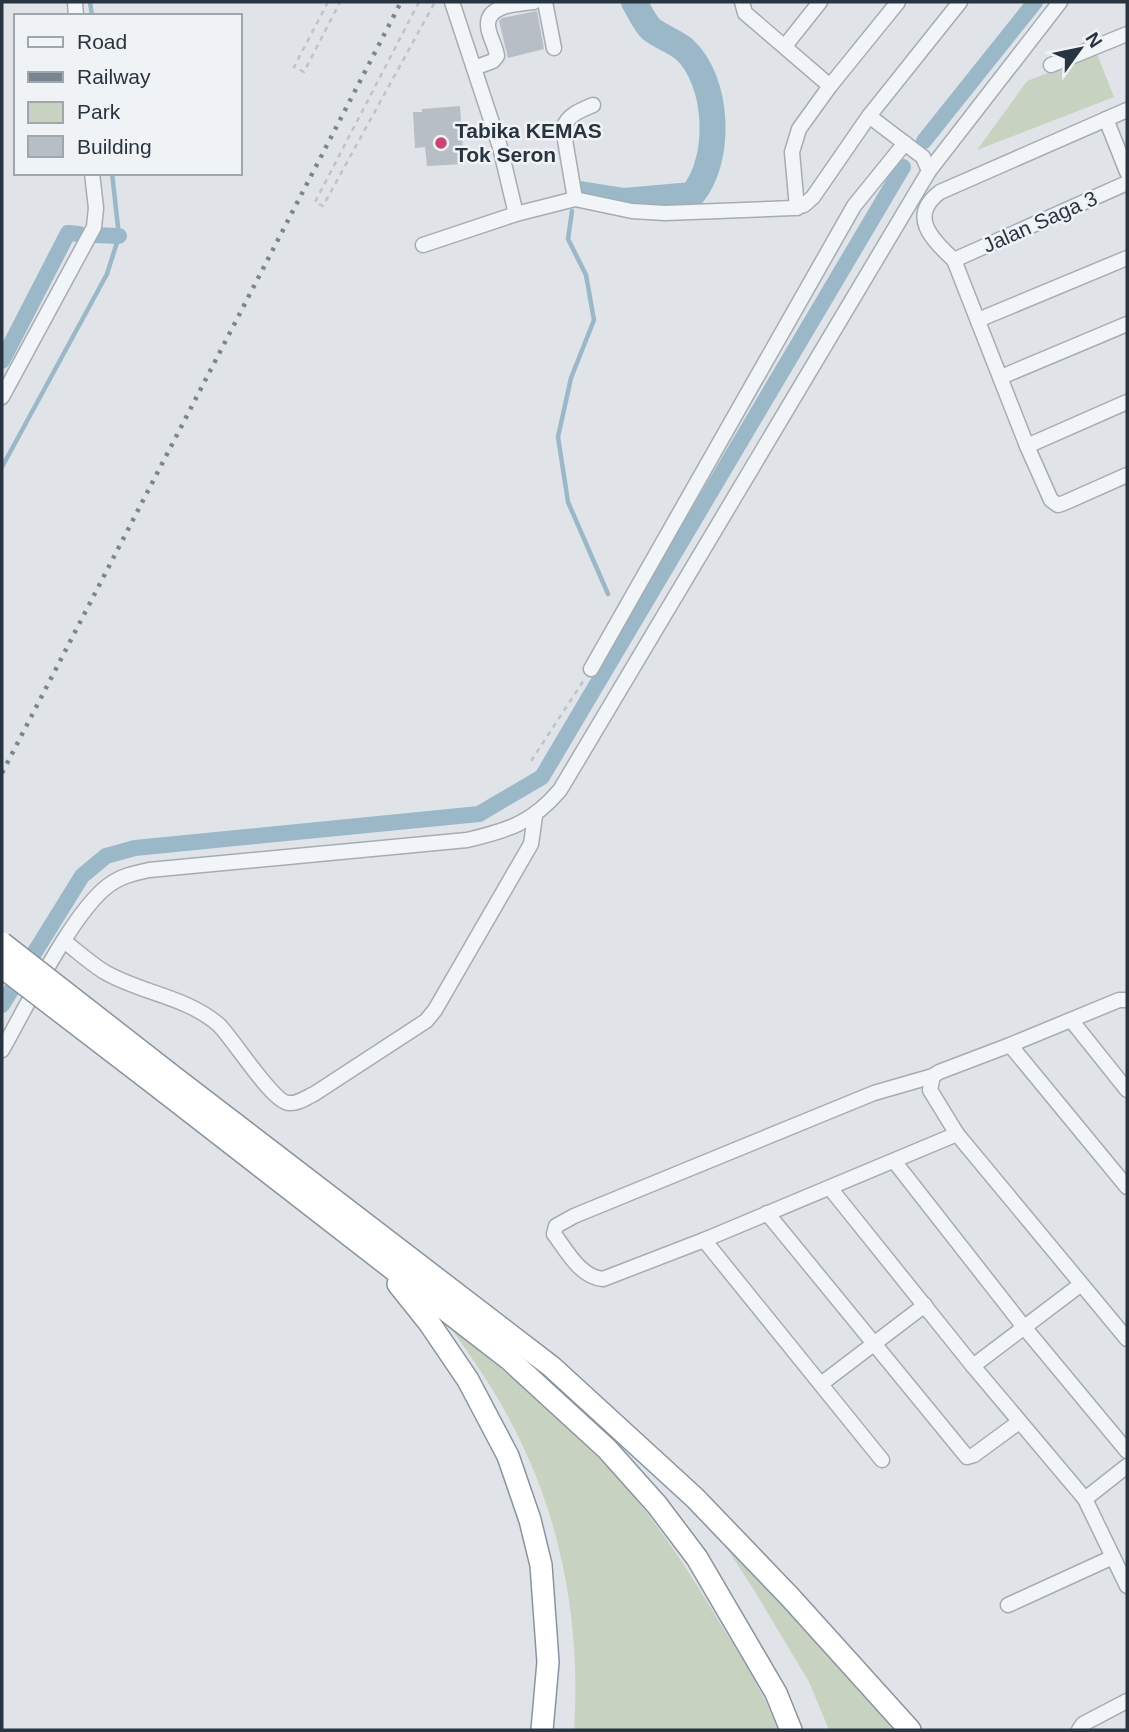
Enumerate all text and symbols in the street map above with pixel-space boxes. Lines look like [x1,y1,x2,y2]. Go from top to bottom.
legend [14,14,242,175]
north arrow [1045,14,1115,84]
text: N [1081,29,1106,51]
text: Road [77,30,127,53]
text: Railway [77,65,151,88]
text: Park [77,100,121,123]
place label: Tabika KEMAS Tok Seron [455,119,602,166]
text: Building [77,135,152,158]
marker: Tabika KEMAS Tok Seron [433,135,449,151]
street label: Jalan Saga 3 [979,186,1100,257]

